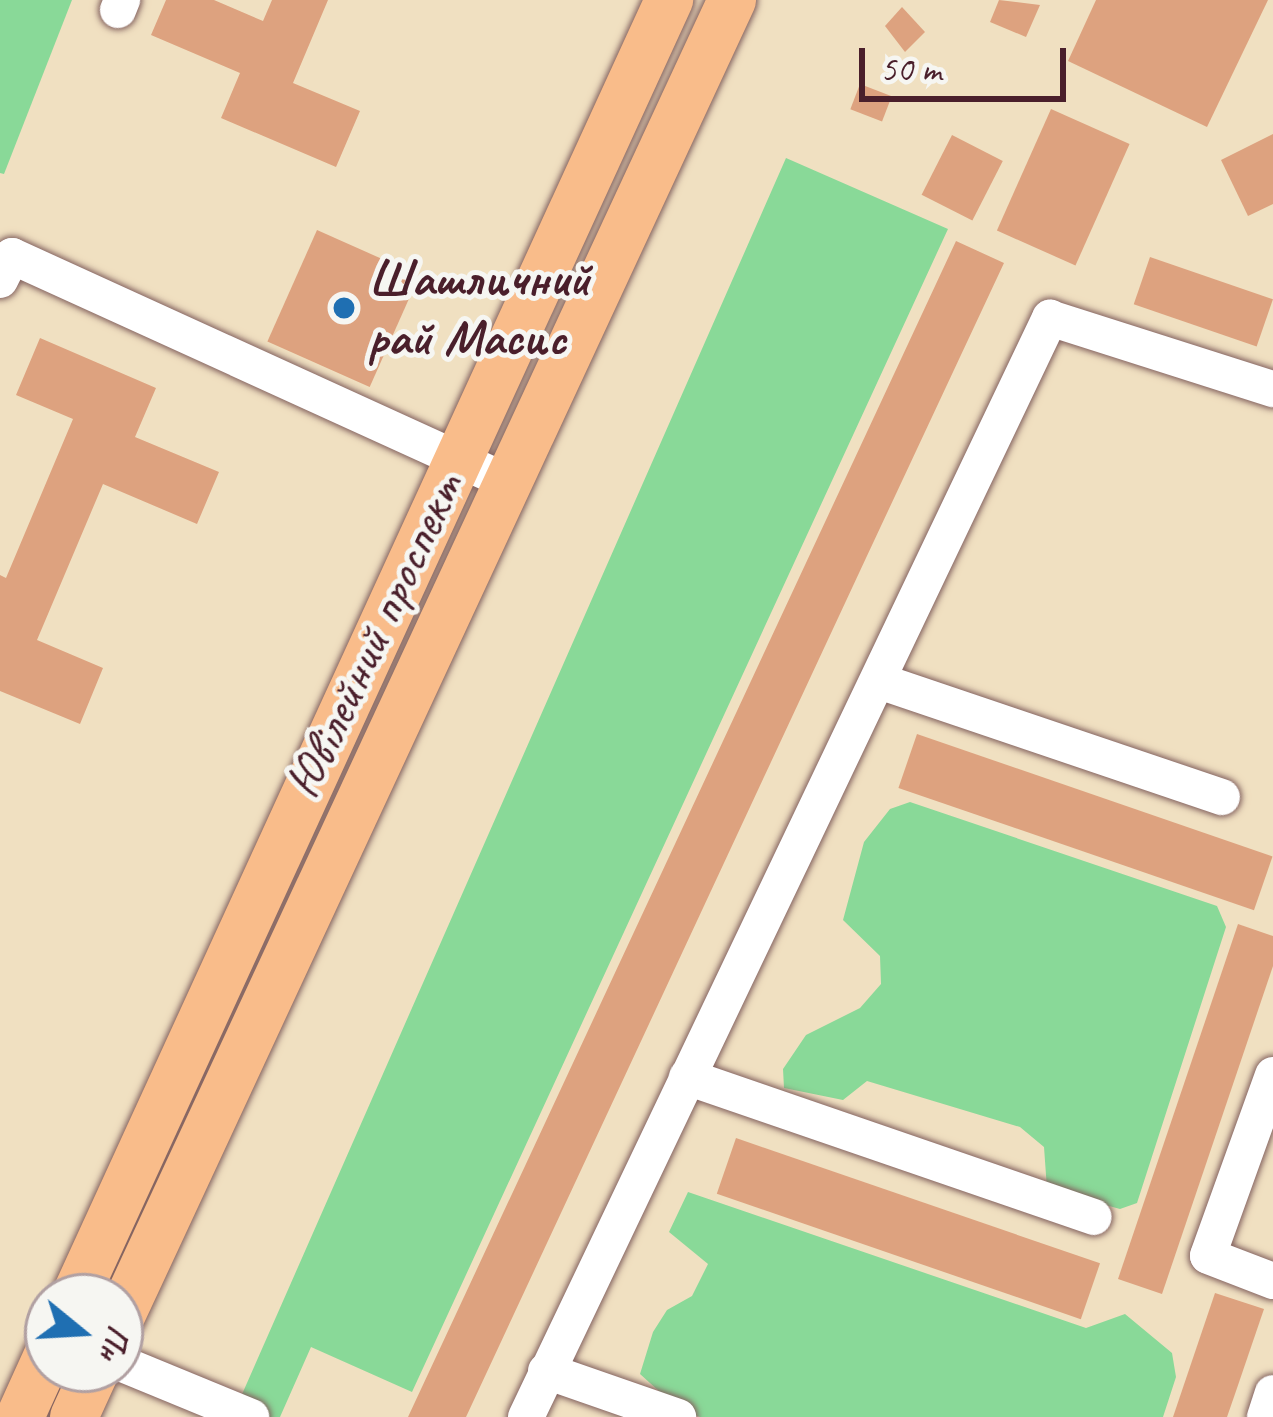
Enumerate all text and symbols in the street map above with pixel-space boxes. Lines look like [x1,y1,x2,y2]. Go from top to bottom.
scale bar [865,24,1072,98]
text: 50 m [880,46,941,92]
place label: Шашличний рай Масис [368,248,590,368]
marker: Шашличний рай Масис [331,295,357,321]
street label: Ювілейний проспект [272,463,476,807]
north arrow [24,1273,144,1393]
text: Пн [90,1320,141,1366]

